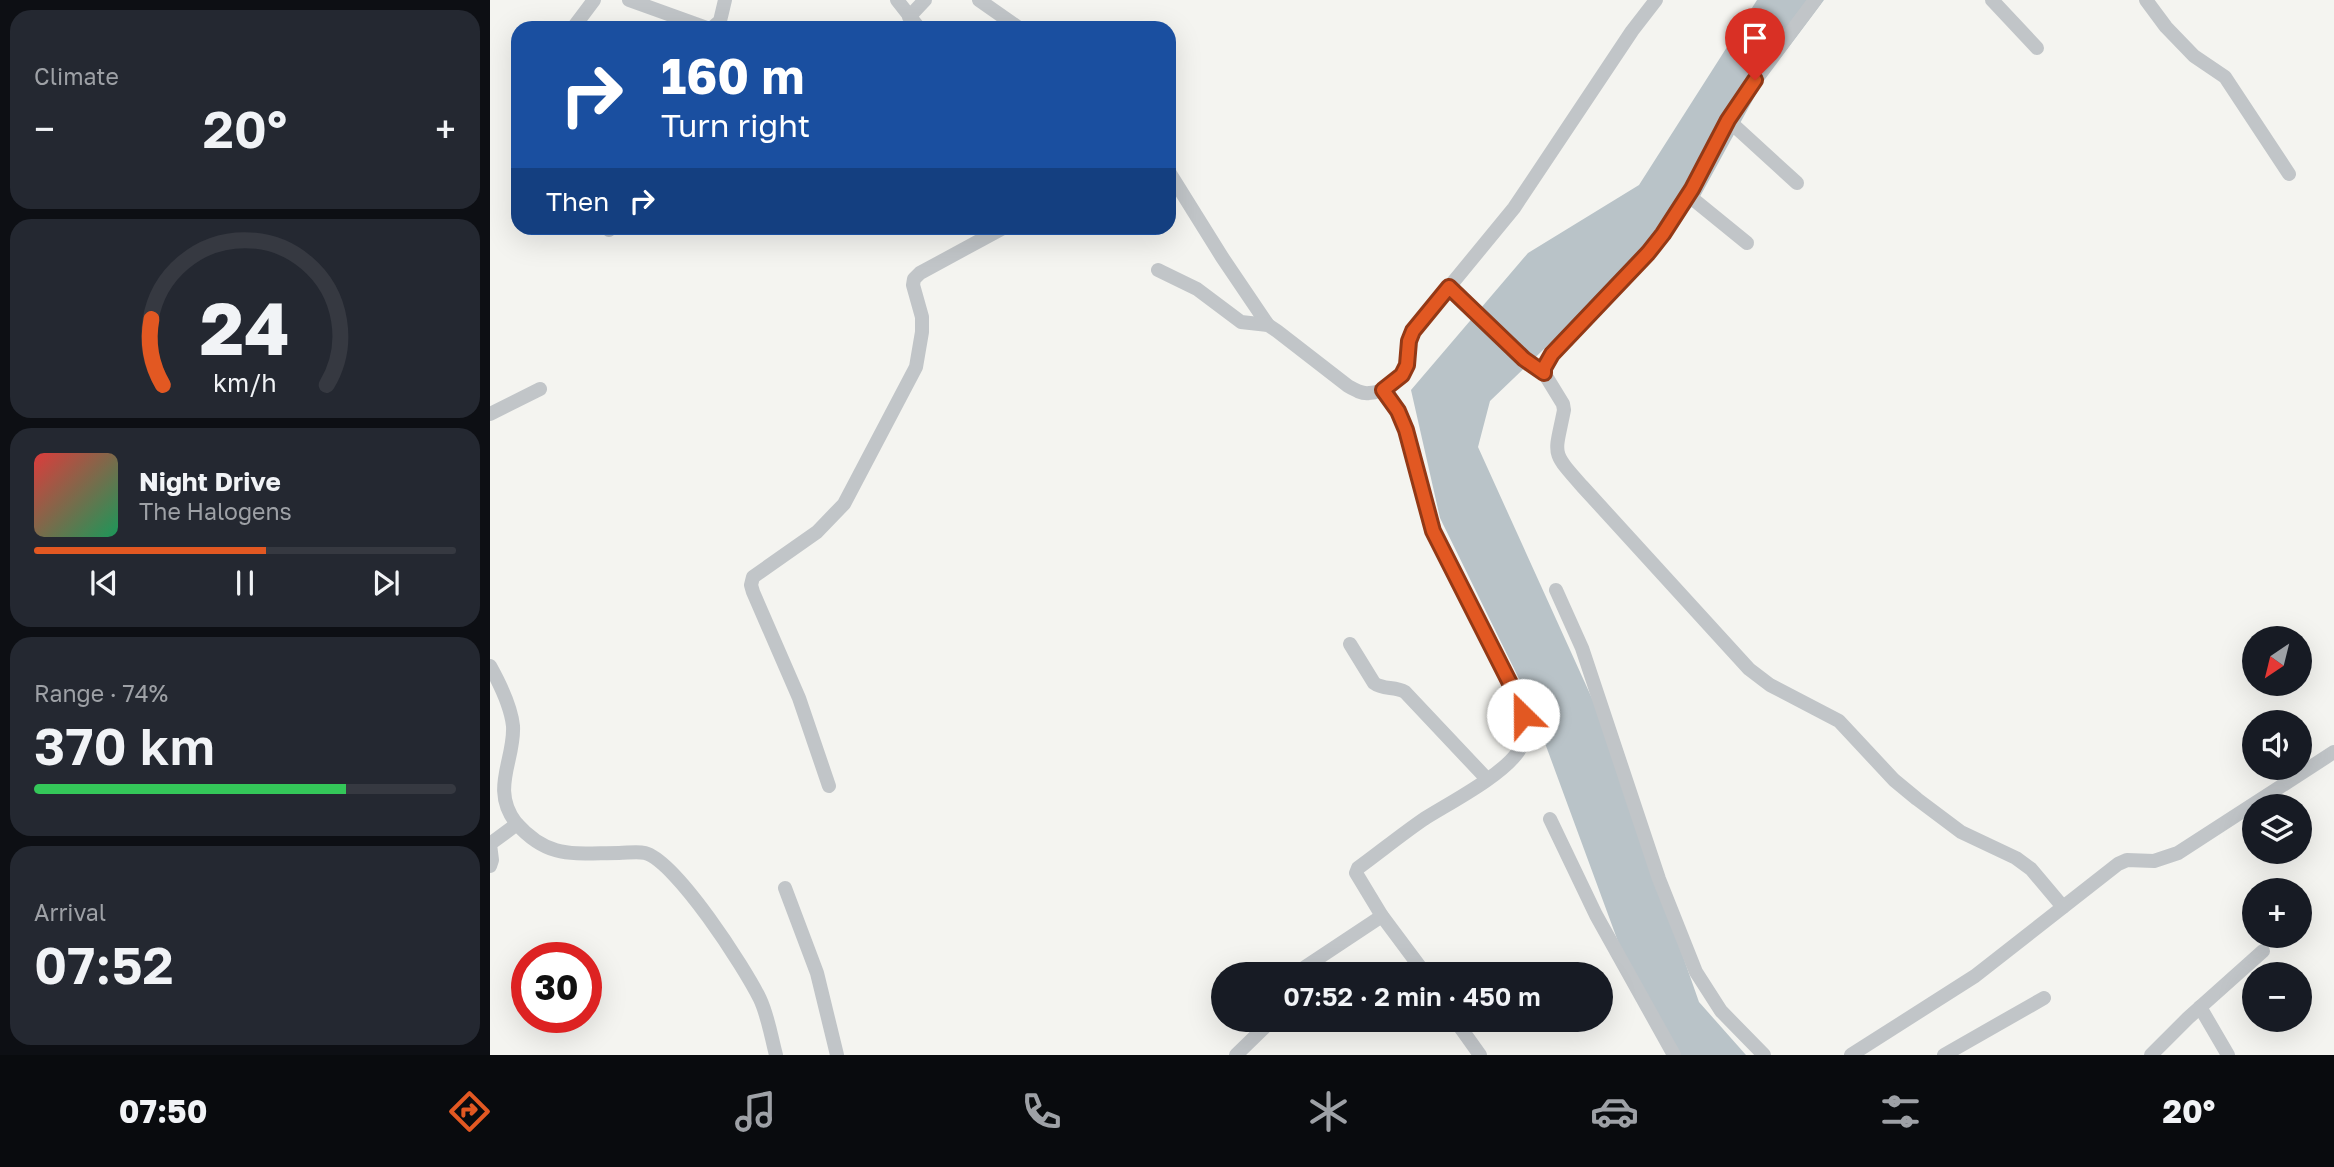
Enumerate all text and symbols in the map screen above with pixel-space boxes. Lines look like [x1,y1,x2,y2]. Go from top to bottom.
pin [1725,8,1785,80]
icon: arrive [1736,19,1774,57]
text: 160 m [661,46,804,105]
icon: right [546,49,637,140]
text: Climate [34,62,119,90]
text: 20° [203,97,287,159]
text: − [34,106,55,151]
text: + [435,106,456,151]
text: Turn right [661,106,810,144]
icon: right [623,182,661,220]
text: Then [546,186,609,217]
text: 24 [200,284,290,371]
text: km/h [213,366,277,397]
text: Night Drive [139,466,281,497]
text: The Halogens [139,497,292,525]
icon: previous [85,564,123,602]
icon: pause [226,564,264,602]
icon: next [367,564,405,602]
north arrow [2242,626,2312,696]
map controls [2242,626,2312,1032]
position arrow [1486,678,1560,752]
text: Range · 74% [34,679,168,707]
button: sound [2242,710,2312,780]
text: 370 km [34,714,215,776]
button: layers [2242,794,2312,864]
button: + [2242,878,2312,948]
text: Arrival [34,898,106,926]
text: 07:52 [34,933,174,995]
speed limit sign: 30 [511,942,602,1033]
button: − [2242,962,2312,1032]
text: 07:52 · 2 min · 450 m [1283,981,1541,1012]
icon: directions [445,1087,494,1136]
icon: music [731,1087,780,1136]
icon: phone [1017,1087,1066,1136]
icon: climate [1304,1087,1353,1136]
icon: car [1590,1087,1639,1136]
icon: filters [1876,1087,1925,1136]
text: 07:50 [119,1092,207,1130]
text: 20° [2163,1092,2215,1130]

